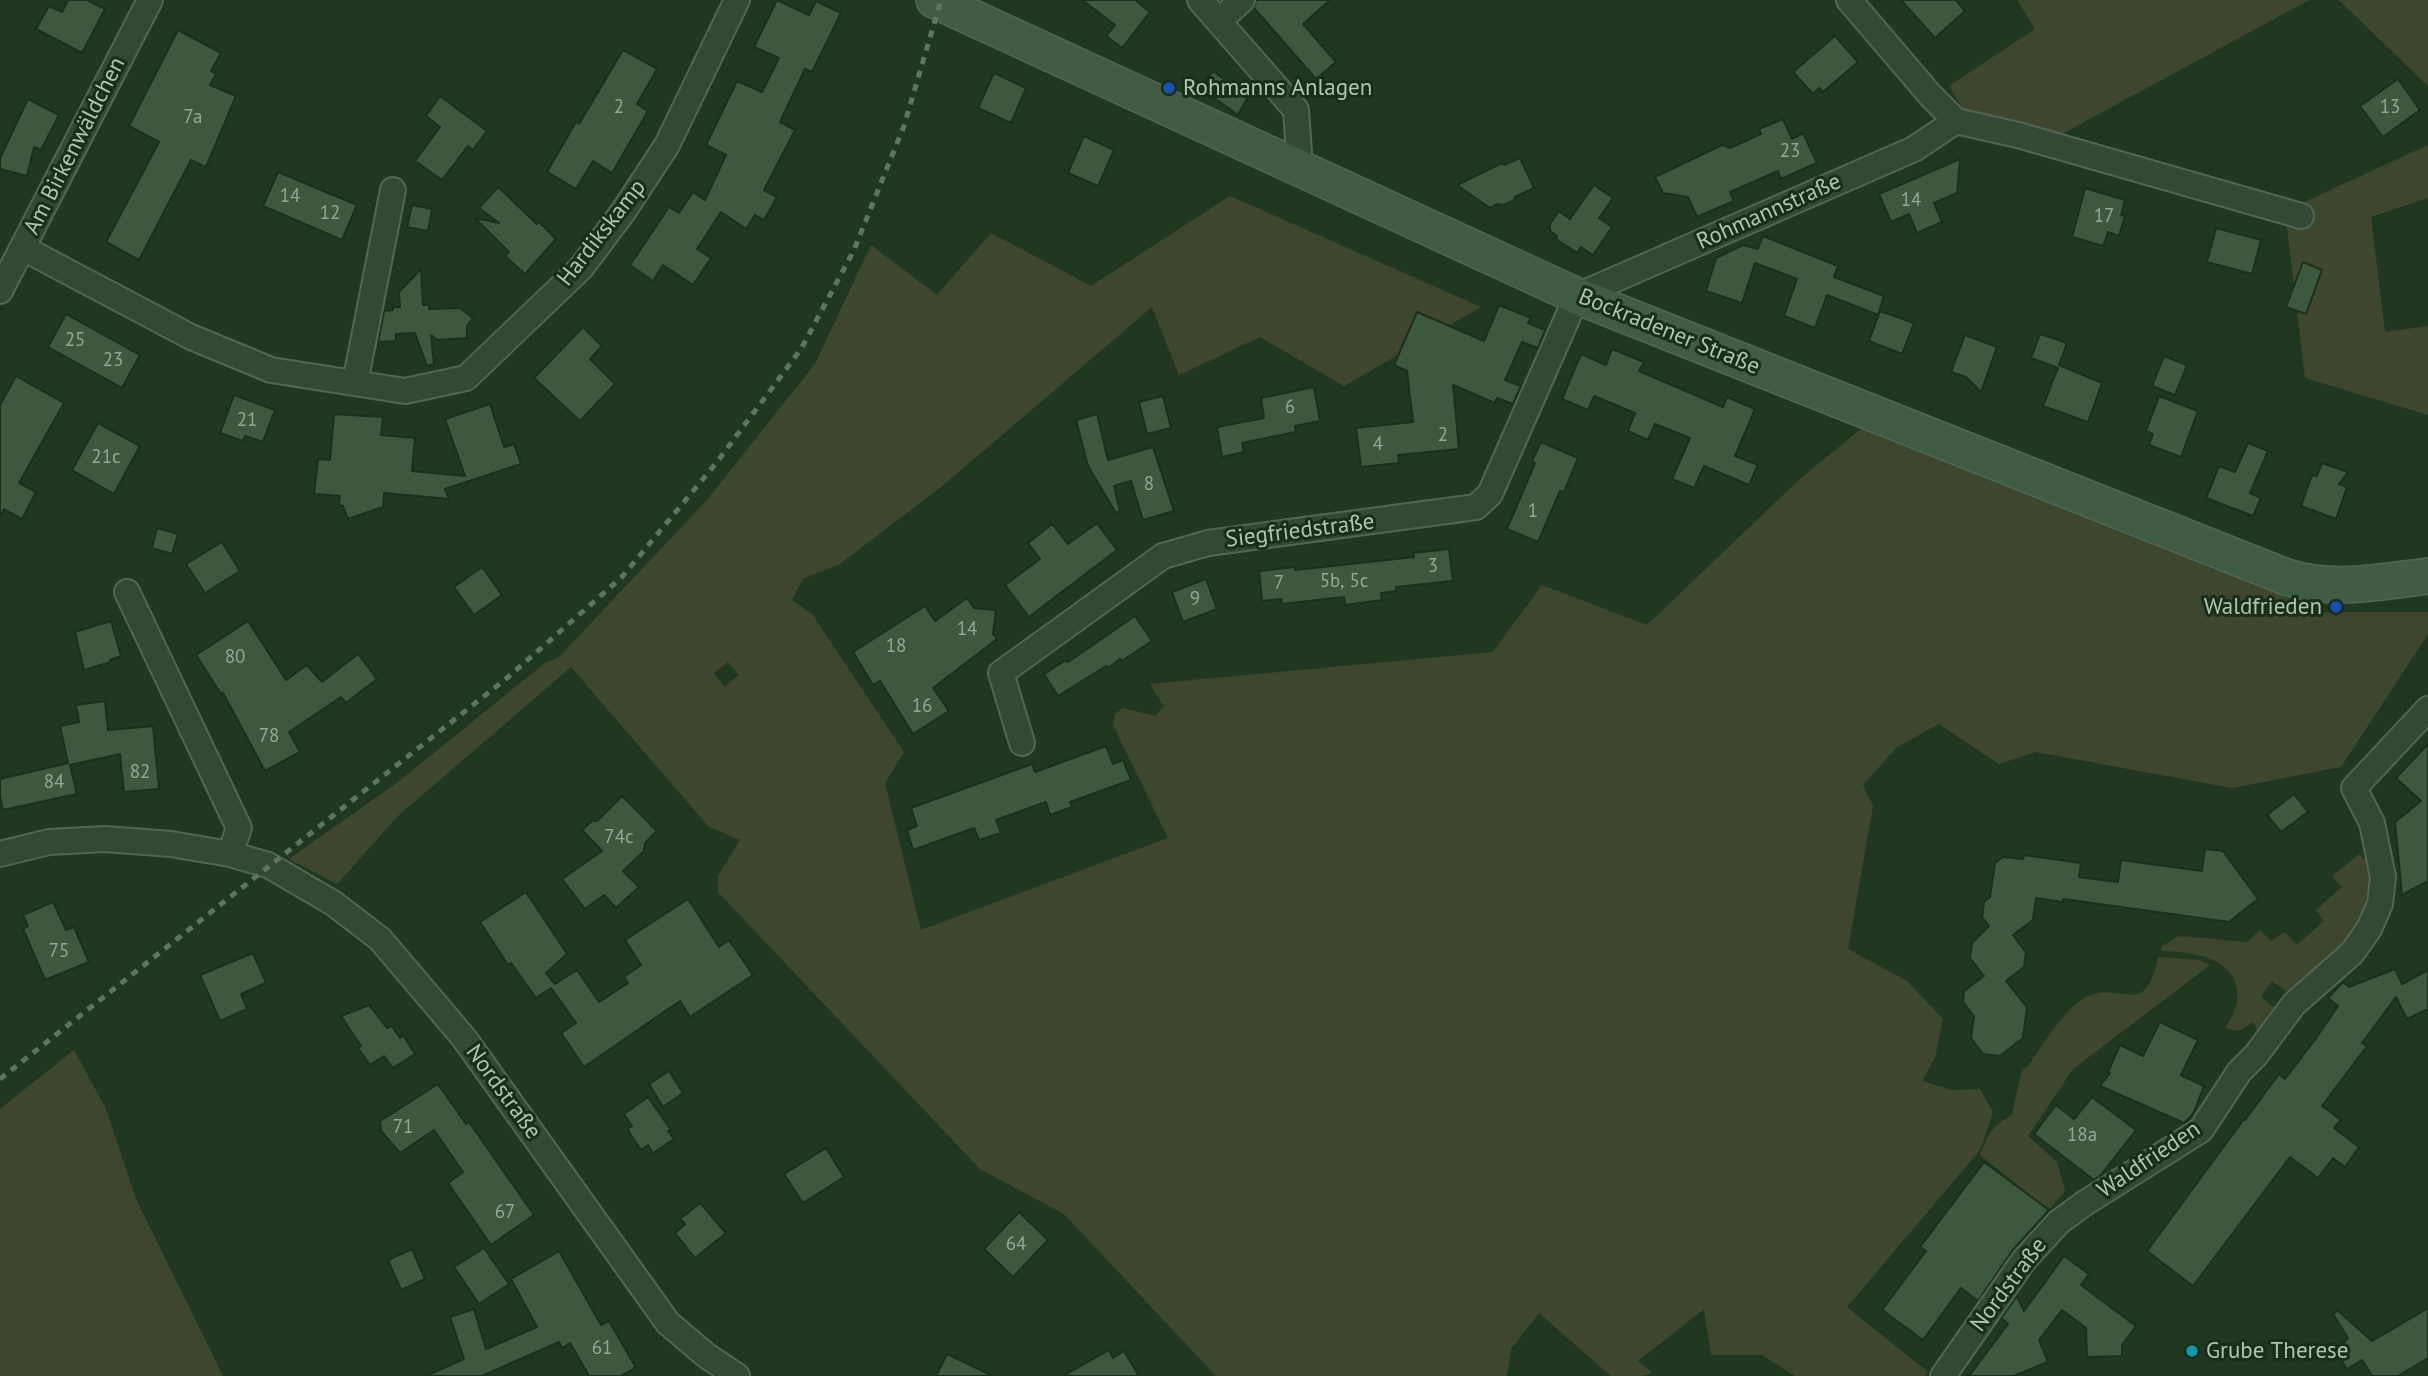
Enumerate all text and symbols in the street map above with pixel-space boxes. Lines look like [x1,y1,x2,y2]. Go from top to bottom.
street label: Am Birkenwäldchen [18,53,132,239]
place label: Rohmanns Anlagen [1183,74,1372,102]
marker: Rohmanns Anlagen [1161,80,1177,96]
house number: 2 [614,97,624,119]
house number: 13 [2380,97,2400,119]
house number: 7a [184,107,202,129]
house number: 23 [1780,141,1800,163]
street label: Rohmannstraße [1693,168,1845,256]
street label: Hardikskamp [552,174,652,292]
house number: 14 [280,186,300,208]
house number: 14 [1901,190,1921,212]
house number: 12 [320,203,340,225]
house number: 17 [2094,206,2114,228]
street label: Bockradener Straße [1574,283,1764,381]
house number: 25 [65,330,85,352]
house number: 23 [103,350,123,372]
house number: 6 [1285,397,1295,419]
house number: 21 [237,410,257,432]
house number: 2 [1438,425,1448,447]
house number: 4 [1373,434,1383,456]
house number: 21c [91,447,121,469]
house number: 8 [1144,474,1154,496]
house number: 1 [1528,501,1538,523]
street label: Siegfriedstraße [1224,508,1376,554]
house number: 3 [1428,556,1438,578]
house number: 5b, 5c [1320,571,1368,593]
house number: 7 [1274,573,1284,595]
house number: 9 [1190,589,1200,611]
place label: Waldfrieden [2204,593,2322,621]
marker: Waldfrieden [2328,599,2344,615]
house number: 14 [957,619,977,641]
house number: 18 [886,636,906,658]
house number: 80 [225,647,245,669]
house number: 16 [912,696,932,718]
house number: 78 [259,726,279,748]
house number: 82 [130,762,150,784]
house number: 84 [44,772,64,794]
house number: 74c [604,827,634,849]
house number: 75 [49,941,69,963]
street label: Nordstraße [460,1039,546,1145]
street label: Waldfrieden [2092,1115,2206,1205]
house number: 71 [393,1117,413,1139]
house number: 18a [2067,1125,2097,1147]
house number: 67 [495,1202,515,1224]
street label: Nordstraße [1965,1233,2053,1337]
house number: 64 [1006,1234,1026,1256]
place label: Grube Therese [2206,1337,2348,1365]
house number: 61 [592,1338,612,1360]
marker: Grube Therese [2184,1343,2200,1359]

